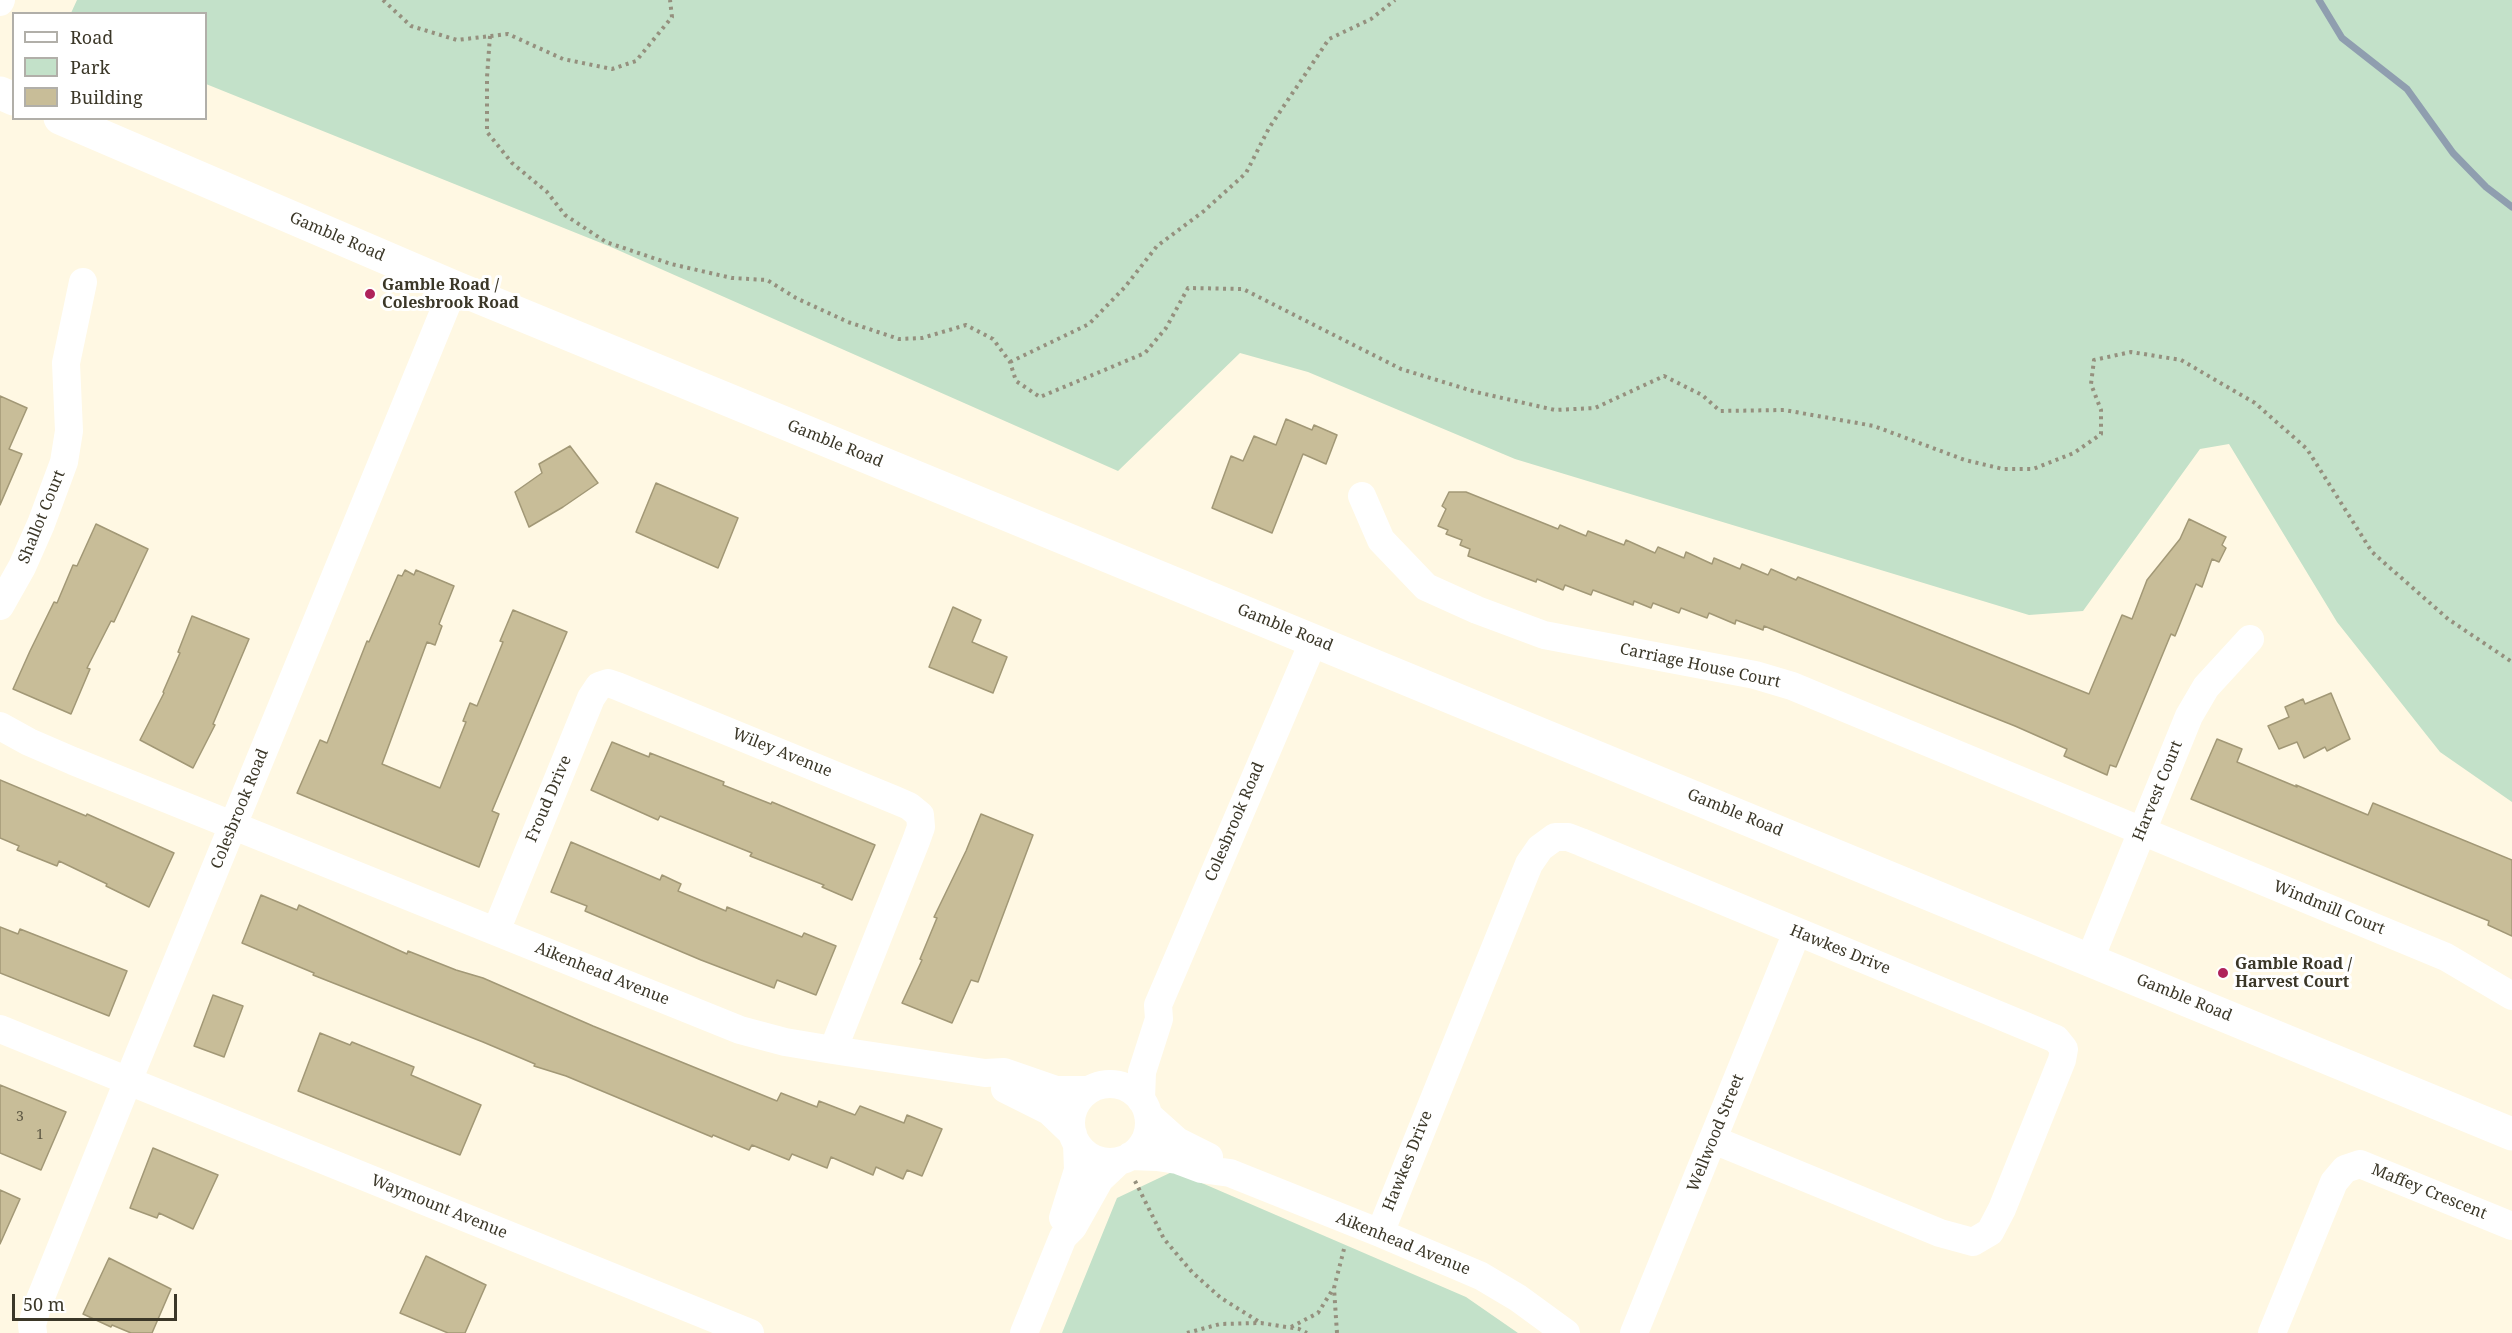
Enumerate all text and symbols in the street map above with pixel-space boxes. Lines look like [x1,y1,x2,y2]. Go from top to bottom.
legend [12,12,207,120]
text: Road [70,25,113,49]
text: Park [70,55,110,79]
text: Building [70,85,143,109]
street label: Gamble Road [286,208,388,266]
place label: Gamble Road / Colesbrook Road [382,275,519,313]
marker: Gamble Road / Colesbrook Road [363,287,377,301]
street label: Gamble Road [784,416,886,472]
street label: Shallot Court [15,467,69,567]
street label: Gamble Road [1234,600,1336,656]
street label: Carriage House Court [1618,640,1782,692]
street label: Wiley Avenue [729,724,835,782]
street label: Harvest Court [2129,738,2187,844]
street label: Colesbrook Road [207,746,273,872]
street label: Froud Drive [522,753,576,845]
street label: Colesbrook Road [1201,759,1269,885]
street label: Gamble Road [1684,785,1786,841]
street label: Windmill Court [2270,877,2388,939]
street label: Hawkes Drive [1787,921,1893,979]
street label: Aikenhead Avenue [532,938,672,1010]
place label: Gamble Road / Harvest Court [2235,954,2352,992]
marker: Gamble Road / Harvest Court [2216,966,2230,980]
street label: Gamble Road [2133,970,2235,1026]
street label: Wellwood Street [1684,1071,1748,1195]
street label: Hawkes Drive [1379,1108,1437,1214]
house number: 3 [16,1109,24,1125]
house number: 1 [36,1127,44,1143]
street label: Maffey Crescent [2369,1160,2489,1224]
street label: Waymount Avenue [368,1171,510,1243]
street label: Aikenhead Avenue [1333,1208,1473,1280]
scale bar [15,1282,180,1320]
text: 50 m [23,1292,65,1316]

